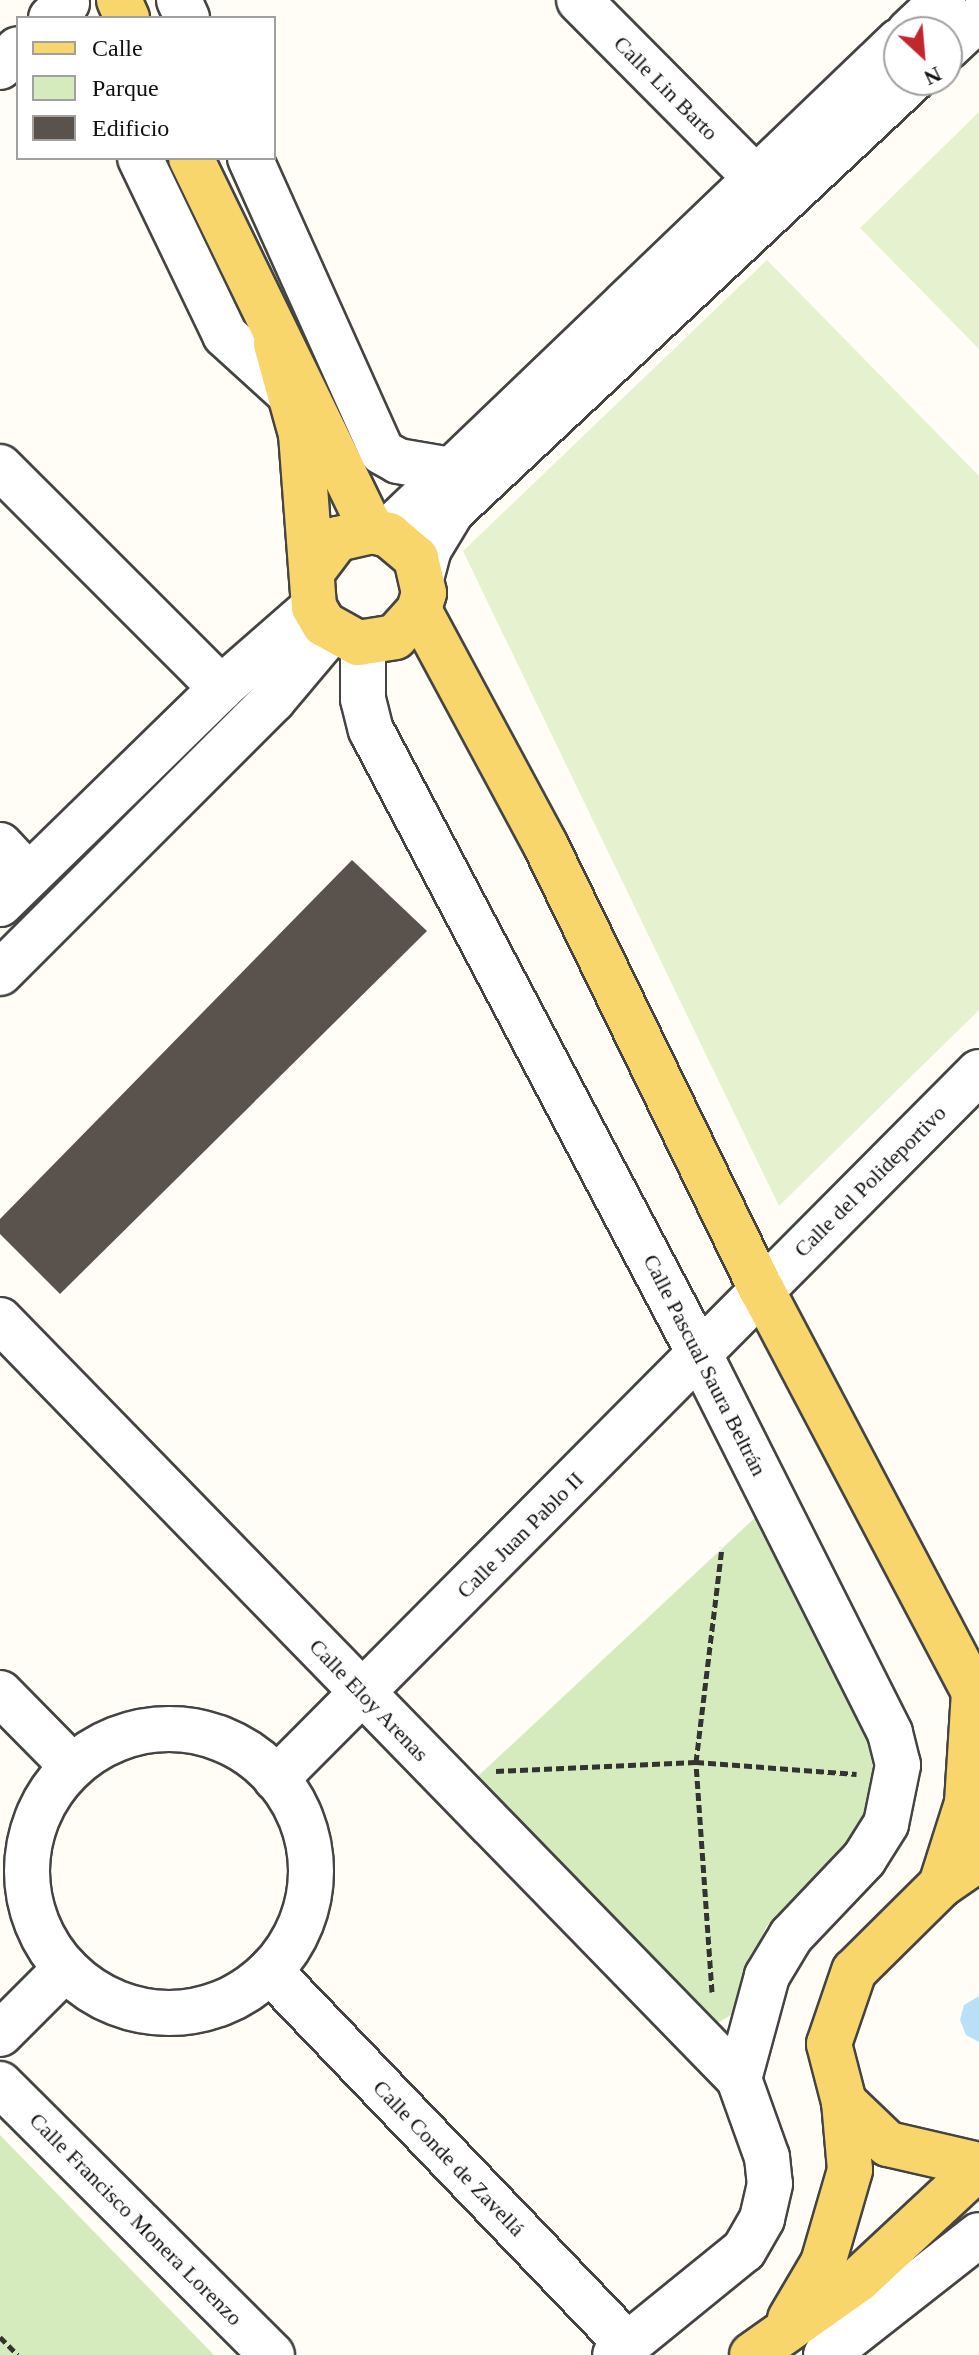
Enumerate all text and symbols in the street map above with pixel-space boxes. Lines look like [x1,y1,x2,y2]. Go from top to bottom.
legend [16,16,276,160]
north arrow [883,16,963,96]
street label: Calle Lin Barto [608,30,724,146]
text: Calle [92,35,143,61]
text: N [920,62,945,91]
text: Parque [92,75,159,101]
text: Edificio [92,115,169,141]
street label: Calle del Polideportivo [789,1100,951,1262]
street label: Calle Pascual Saura Beltrán [638,1250,772,1480]
street label: Calle Juan Pablo II [451,1466,589,1604]
street label: Calle Eloy Arenas [303,1633,435,1767]
street label: Calle Conde de Zavellá [368,2074,530,2242]
street label: Calle Francisco Monera Lorenzo [24,2107,248,2331]

